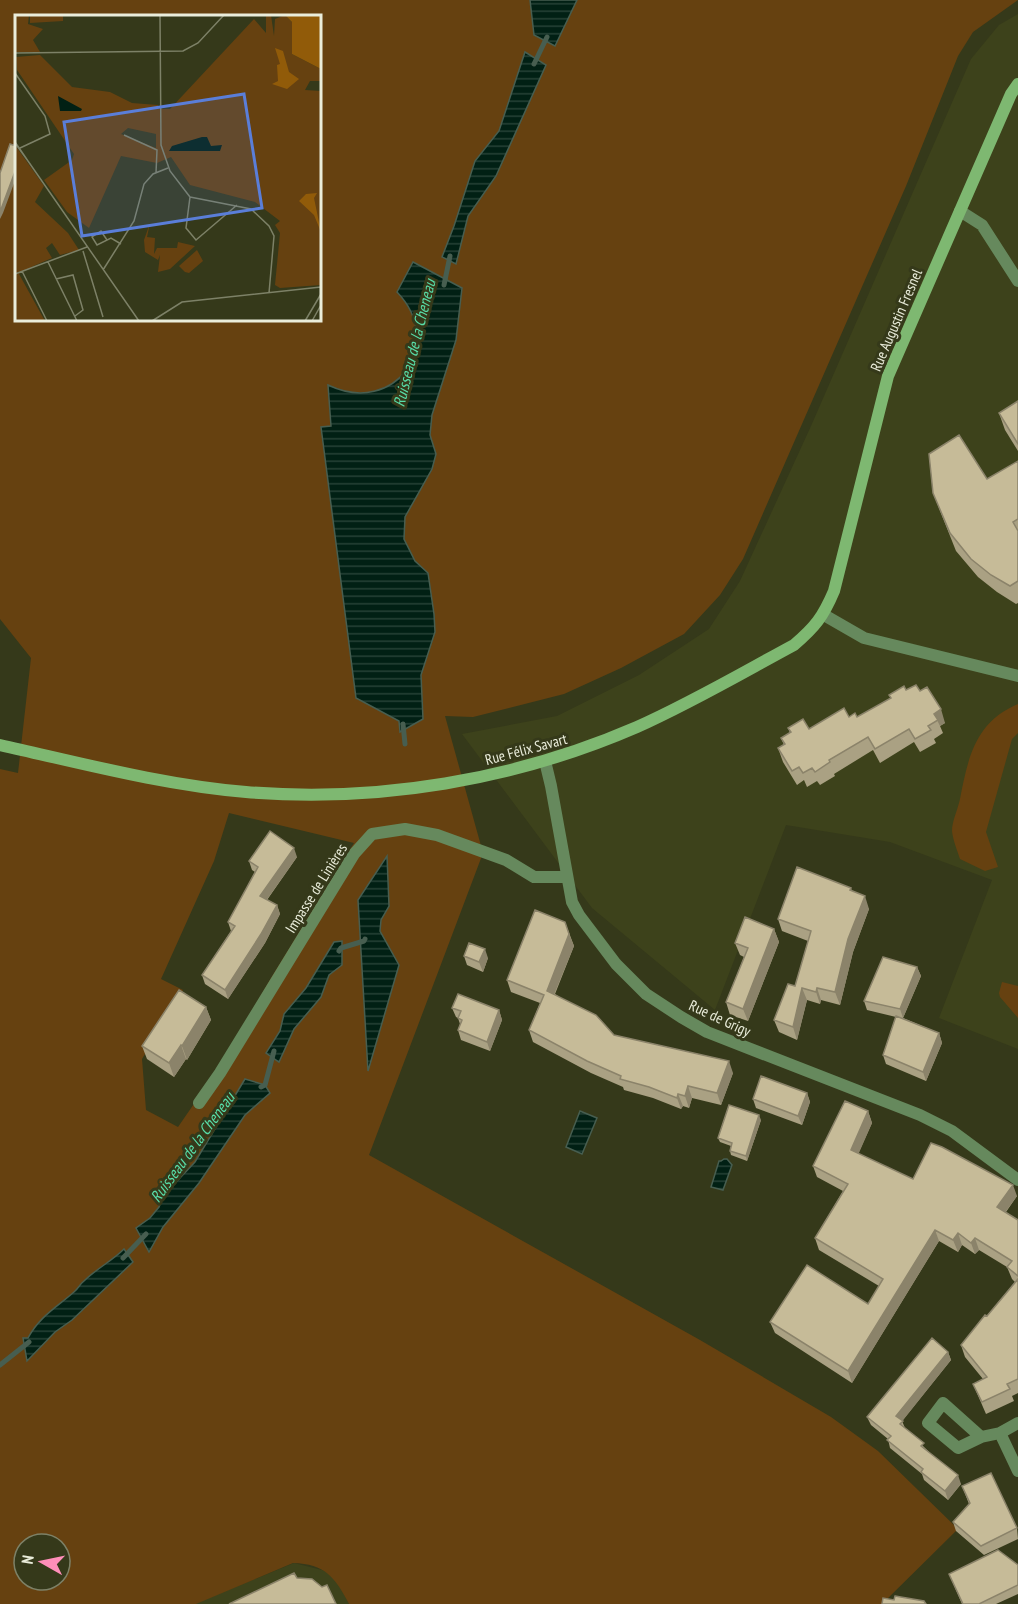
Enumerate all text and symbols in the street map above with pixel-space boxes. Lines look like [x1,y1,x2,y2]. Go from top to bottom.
inset map [15,15,321,321]
street label: Rue Augustin Fresnel [866,266,926,374]
water label: Ruisseau de la Cheneau [388,276,440,409]
street label: Rue Félix Savart [483,729,569,769]
street label: Impasse de Linières [281,840,351,936]
street label: Rue de Grigy [686,995,754,1041]
water label: Ruisseau de la Cheneau [146,1087,239,1206]
north arrow [12,1532,72,1592]
text: N [17,1554,38,1565]

